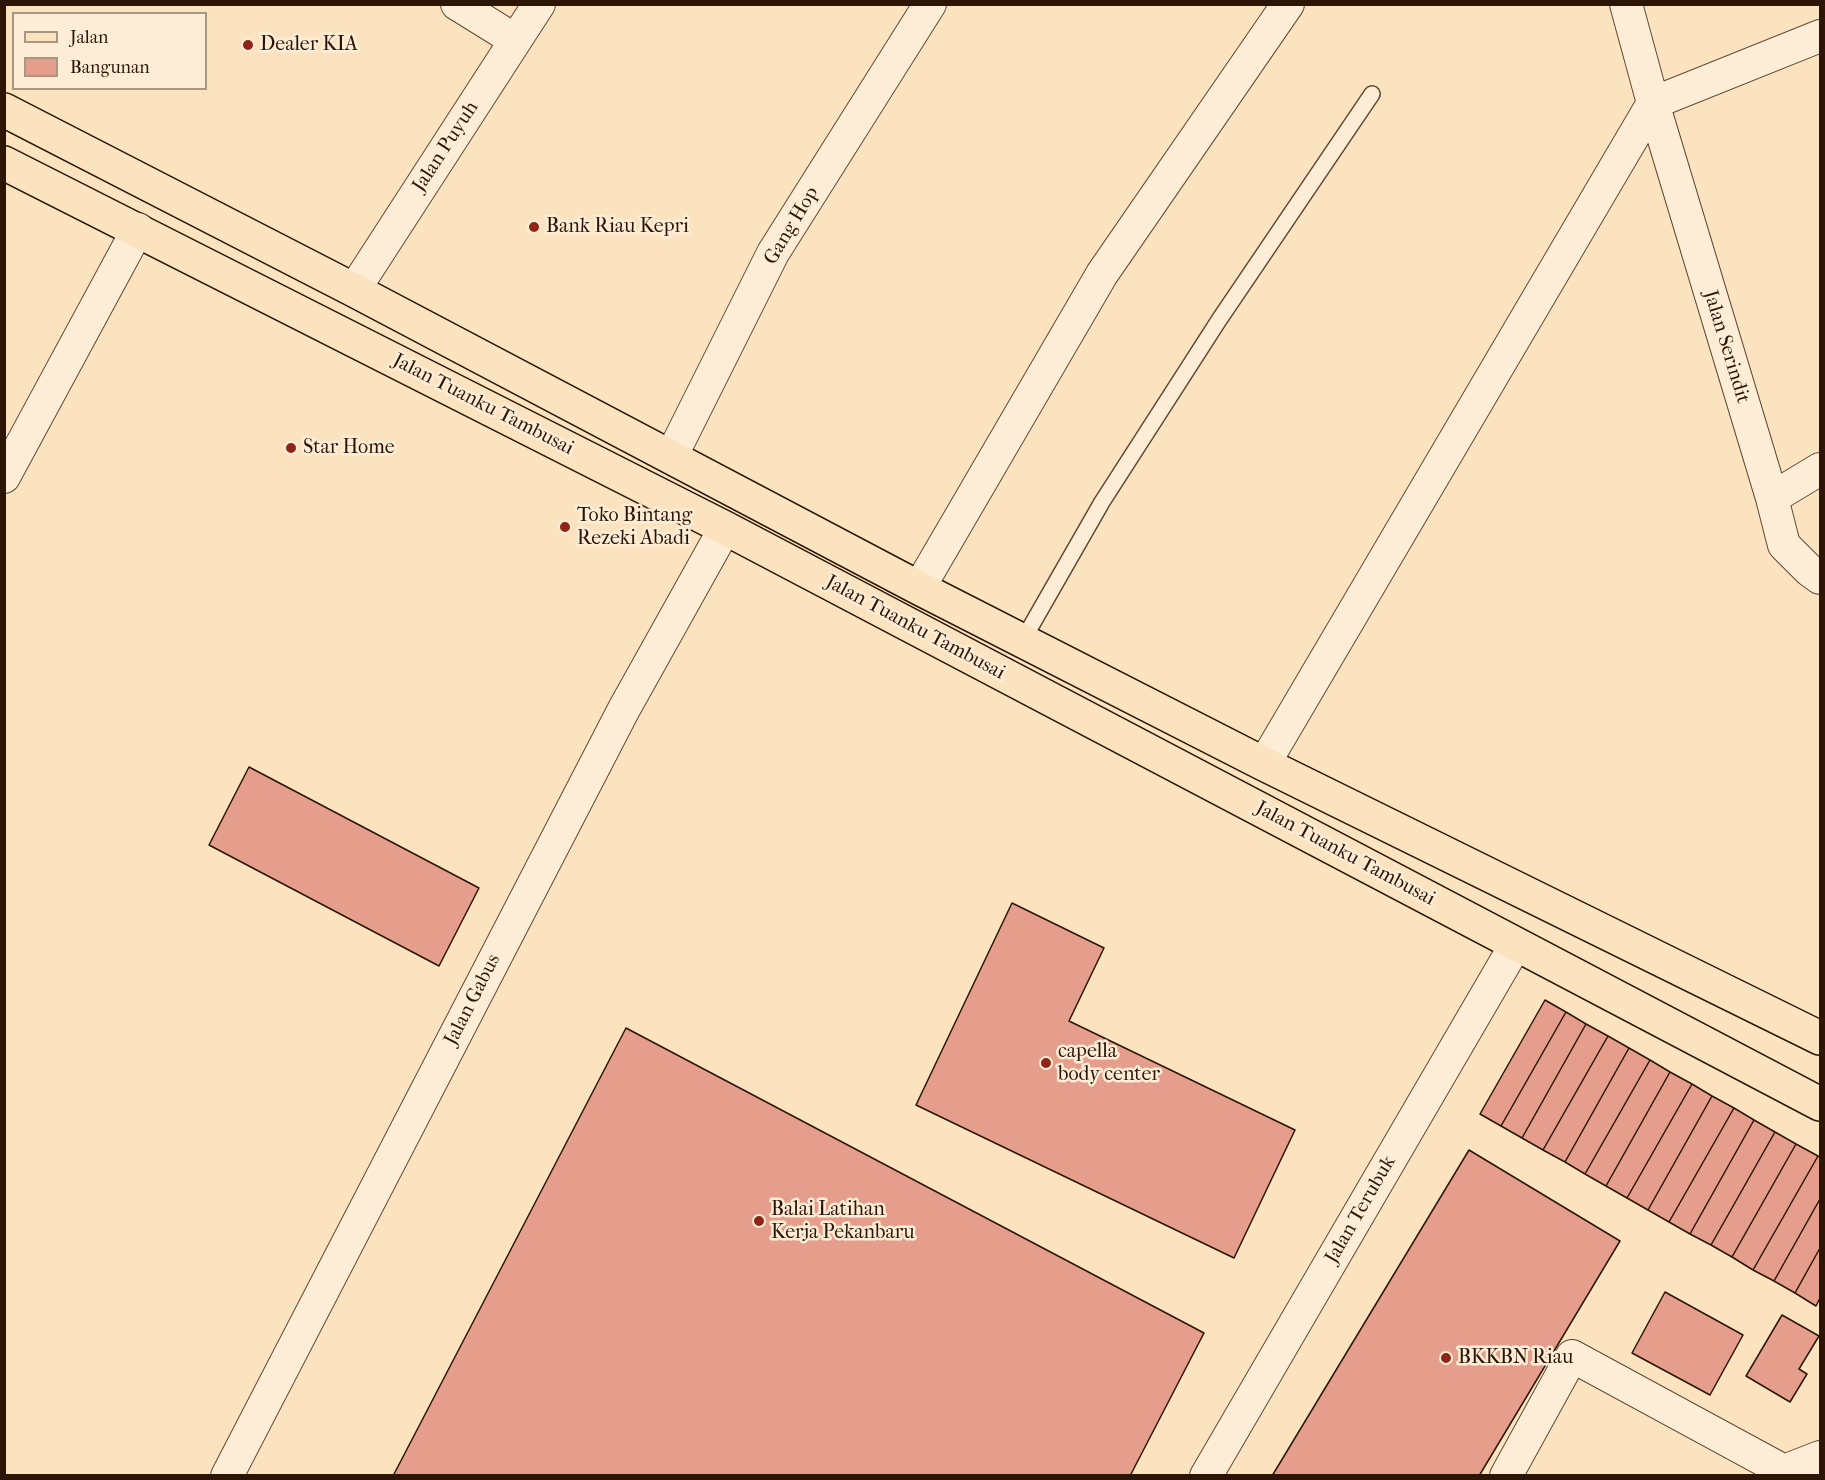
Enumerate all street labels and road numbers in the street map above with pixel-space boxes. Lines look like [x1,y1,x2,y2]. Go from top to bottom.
street label: Jalan Puyuh [408,97,484,197]
street label: Gang Hop [759,183,825,269]
street label: Jalan Serindit [1697,288,1755,406]
street label: Jalan Tuanku Tambusai [388,349,578,461]
street label: Jalan Tuanku Tambusai [821,570,1009,686]
street label: Jalan Tuanku Tambusai [1251,796,1439,912]
street label: Jalan Gabus [440,950,506,1050]
street label: Jalan Terubuk [1320,1152,1402,1268]

